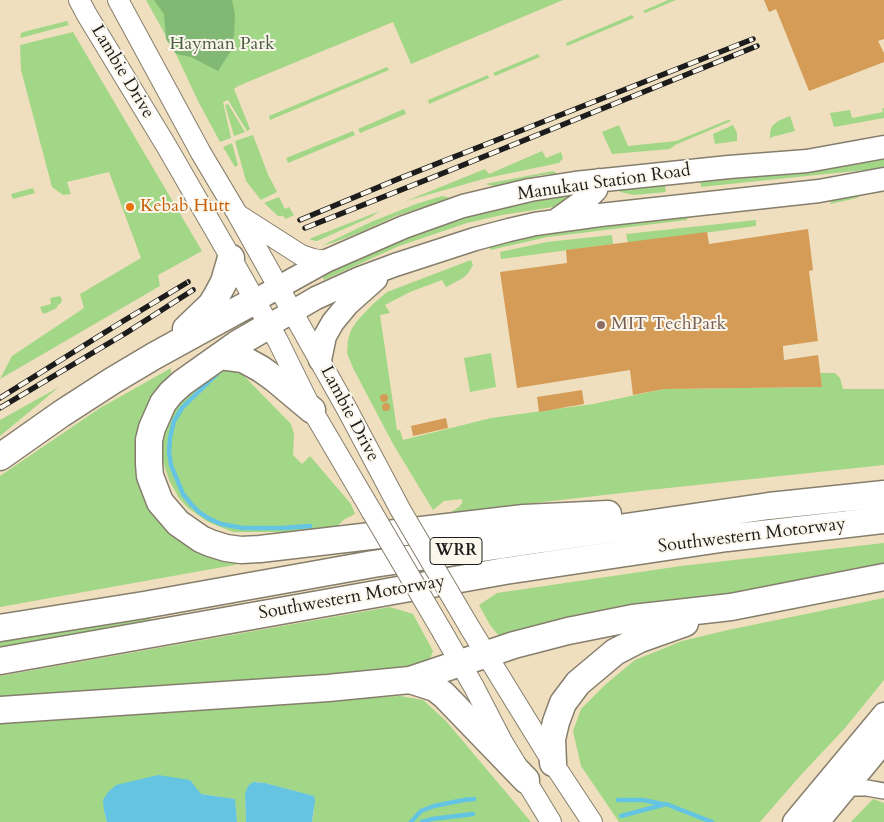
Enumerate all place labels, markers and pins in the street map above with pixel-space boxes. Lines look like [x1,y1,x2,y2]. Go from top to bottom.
place label: Kebab Hutt [140,196,230,218]
marker: Kebab Hutt [124,201,136,213]
place label: MIT TechPark [611,314,726,336]
marker: MIT TechPark [595,319,607,331]

